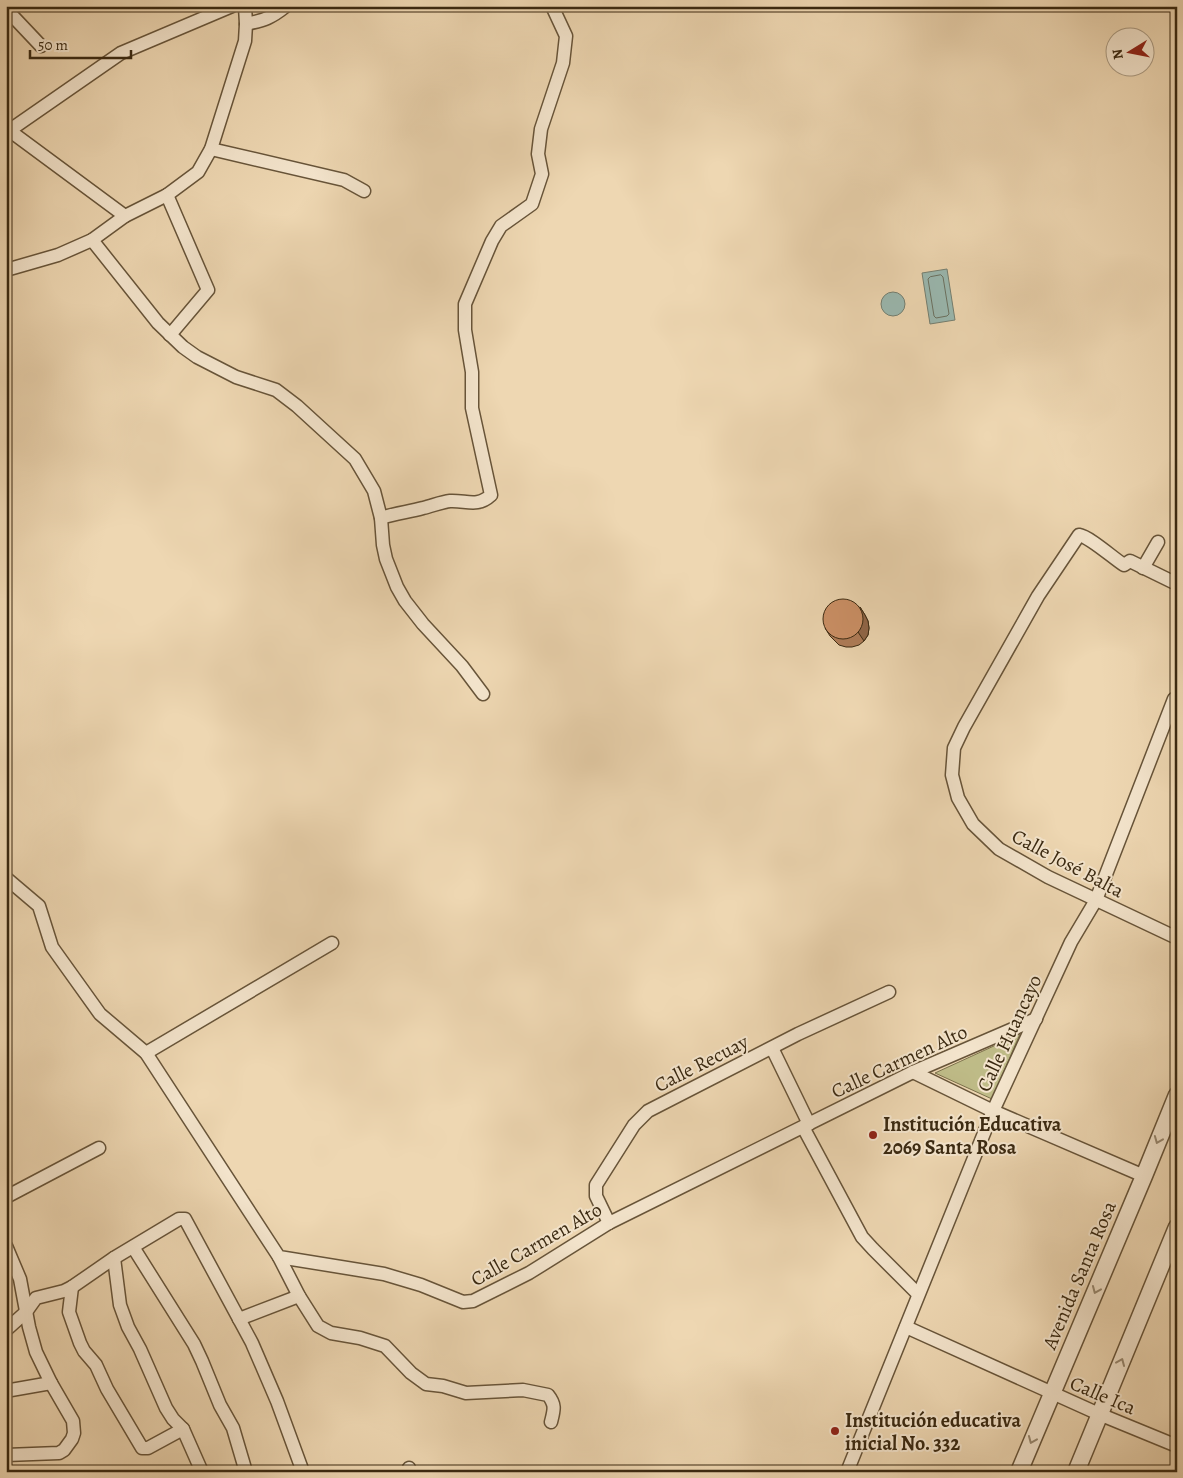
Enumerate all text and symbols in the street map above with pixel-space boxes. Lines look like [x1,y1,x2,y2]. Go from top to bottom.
scale bar [30,28,131,60]
north arrow [1106,28,1156,78]
text: 50 m [38,35,68,55]
text: N [1107,47,1128,61]
street label: Calle José Balta [1007,823,1129,905]
street label: Calle Huancayo [970,970,1048,1096]
street label: Calle Carmen Alto [827,1018,972,1105]
street label: Calle Recuay [650,1028,754,1099]
place label: Institución Educativa 2069 Santa Rosa [883,1111,1062,1161]
marker: Institución Educativa 2069 Santa Rosa [867,1129,879,1141]
one-way arrow [1154,1135,1165,1144]
street label: Calle Carmen Alto [466,1196,607,1293]
street label: Avenida Santa Rosa [1036,1196,1123,1354]
one-way arrow [1091,1285,1102,1294]
one-way arrow [1114,1358,1125,1367]
street label: Calle Ica [1066,1370,1140,1422]
place label: Institución educativa inicial No. 332 [845,1407,1021,1457]
marker: Institución educativa inicial No. 332 [829,1425,841,1437]
one-way arrow [1028,1435,1039,1444]

